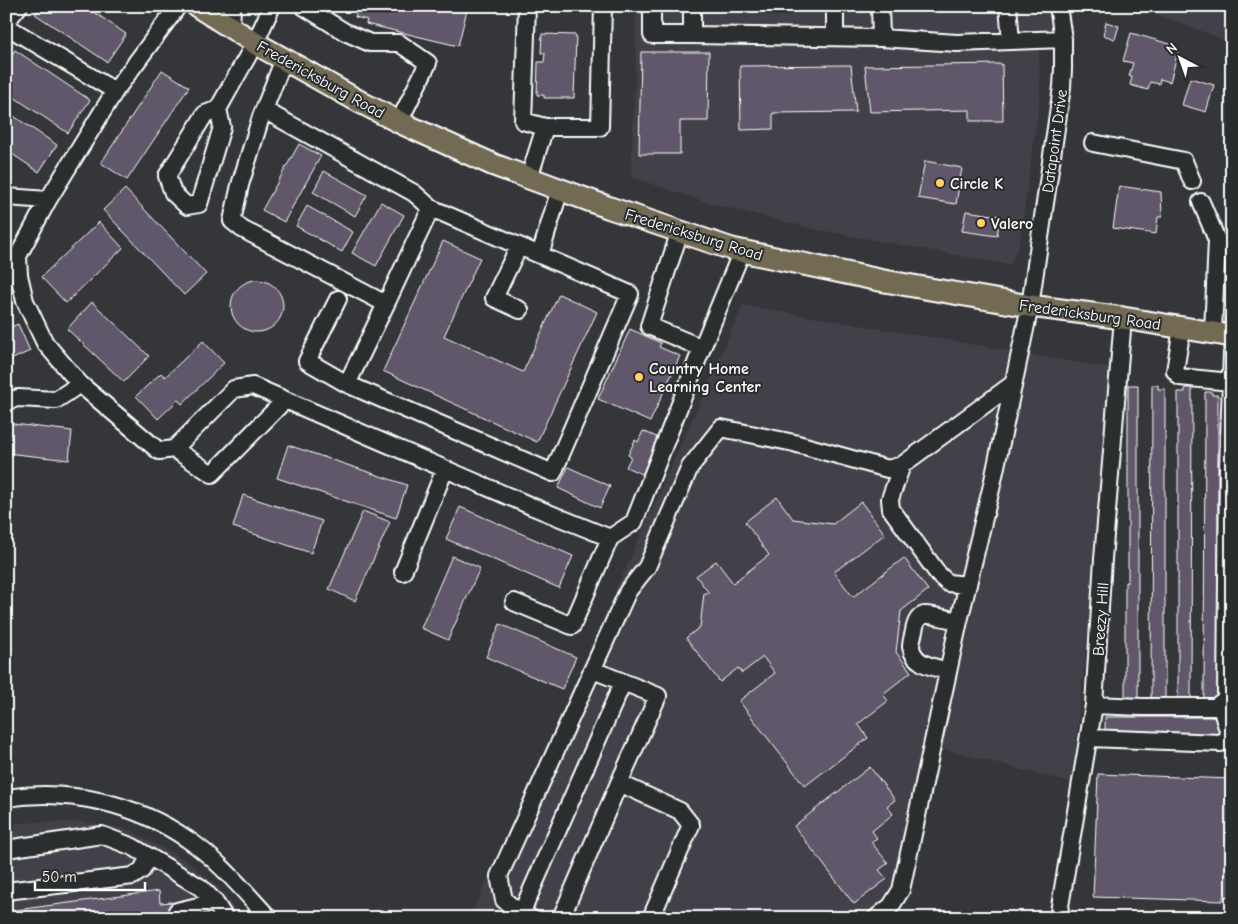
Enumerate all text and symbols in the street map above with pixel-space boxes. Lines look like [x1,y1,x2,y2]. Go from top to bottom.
north arrow [1156,32,1206,82]
street label: Fredericksburg Road [254,37,387,122]
text: N [1163,39,1181,58]
street label: Datapoint Drive [1039,88,1071,194]
place label: Circle K [950,175,1003,193]
marker: Circle K [934,177,946,189]
street label: Fredericksburg Road [623,205,765,264]
place label: Valero [991,215,1033,233]
marker: Valero [975,217,987,229]
street label: Fredericksburg Road [1018,296,1162,334]
place label: Country Home Learning Center [649,360,761,396]
marker: Country Home Learning Center [633,371,645,383]
street label: Breezy Hill [1089,582,1113,656]
scale bar [35,859,145,891]
text: 50 m [42,868,77,886]

